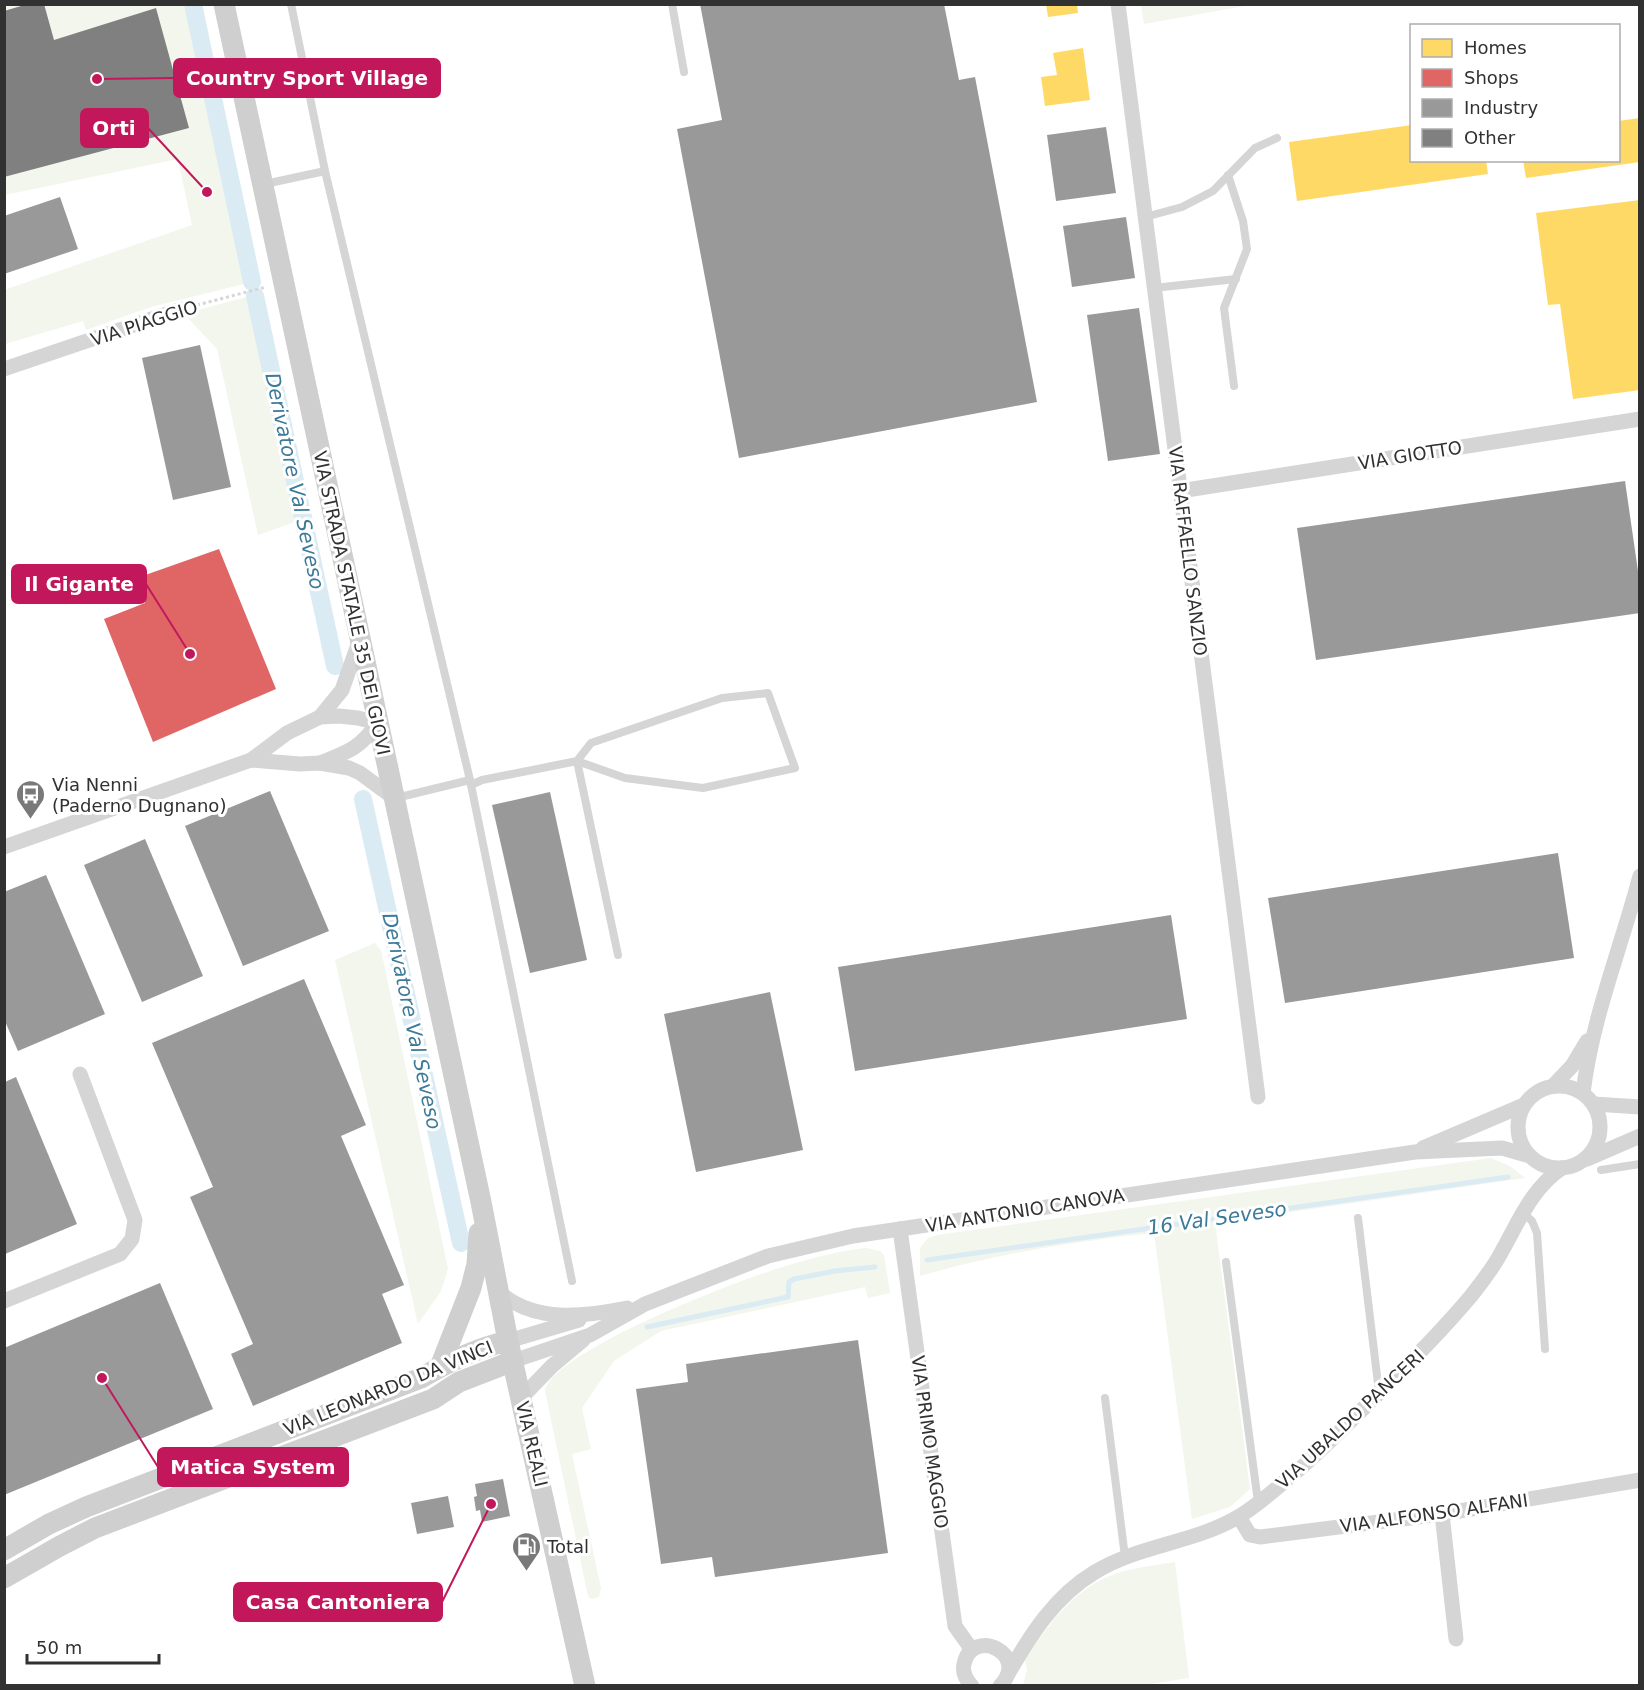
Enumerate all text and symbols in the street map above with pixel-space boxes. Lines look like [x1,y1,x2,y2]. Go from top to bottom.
legend [1410,24,1620,162]
text: Homes [1464,37,1527,58]
callout: Country Sport Village [174,59,440,97]
text: Country Sport Village [186,66,428,90]
text: Shops [1464,67,1519,88]
text: Industry [1464,97,1538,118]
callout: Orti [81,109,148,147]
text: Orti [92,116,136,140]
text: Other [1464,127,1516,148]
street label: VIA PIAGGIO [88,296,200,350]
water label: Derivatore Val Seveso [260,370,330,592]
street label: VIA GIOTTO [1357,436,1463,474]
street label: VIA RAFFAELLO SANZIO [1165,445,1211,657]
street label: VIA STRADA STATALE 35 DEI GIOVI [309,449,395,757]
callout: Il Gigante [12,565,146,603]
text: Il Gigante [24,572,134,596]
place label: Via Nenni (Paderno Dugnano) [52,774,226,816]
bus stop icon: Via Nenni (Paderno Dugnano) [15,778,47,820]
water label: Derivatore Val Seveso [377,910,447,1132]
street label: VIA ANTONIO CANOVA [924,1184,1127,1236]
water label: 16 Val Seveso [1146,1196,1288,1240]
street label: VIA LEONARDO DA VINCI [280,1336,496,1440]
street label: VIA UBALDO PANCERI [1272,1345,1428,1493]
street label: VIA PRIMO MAGGIO [907,1354,953,1530]
street label: VIA REALI [512,1399,552,1489]
callout: Matica System [158,1448,348,1486]
text: Matica System [170,1455,336,1479]
street label: VIA ALFONSO ALFANI [1339,1489,1529,1537]
fuel station icon: Total [510,1530,542,1572]
place label: Total [546,1536,589,1557]
callout: Casa Cantoniera [234,1583,442,1621]
text: Casa Cantoniera [246,1590,430,1614]
scale bar [27,1627,159,1665]
text: 50 m [36,1637,82,1658]

